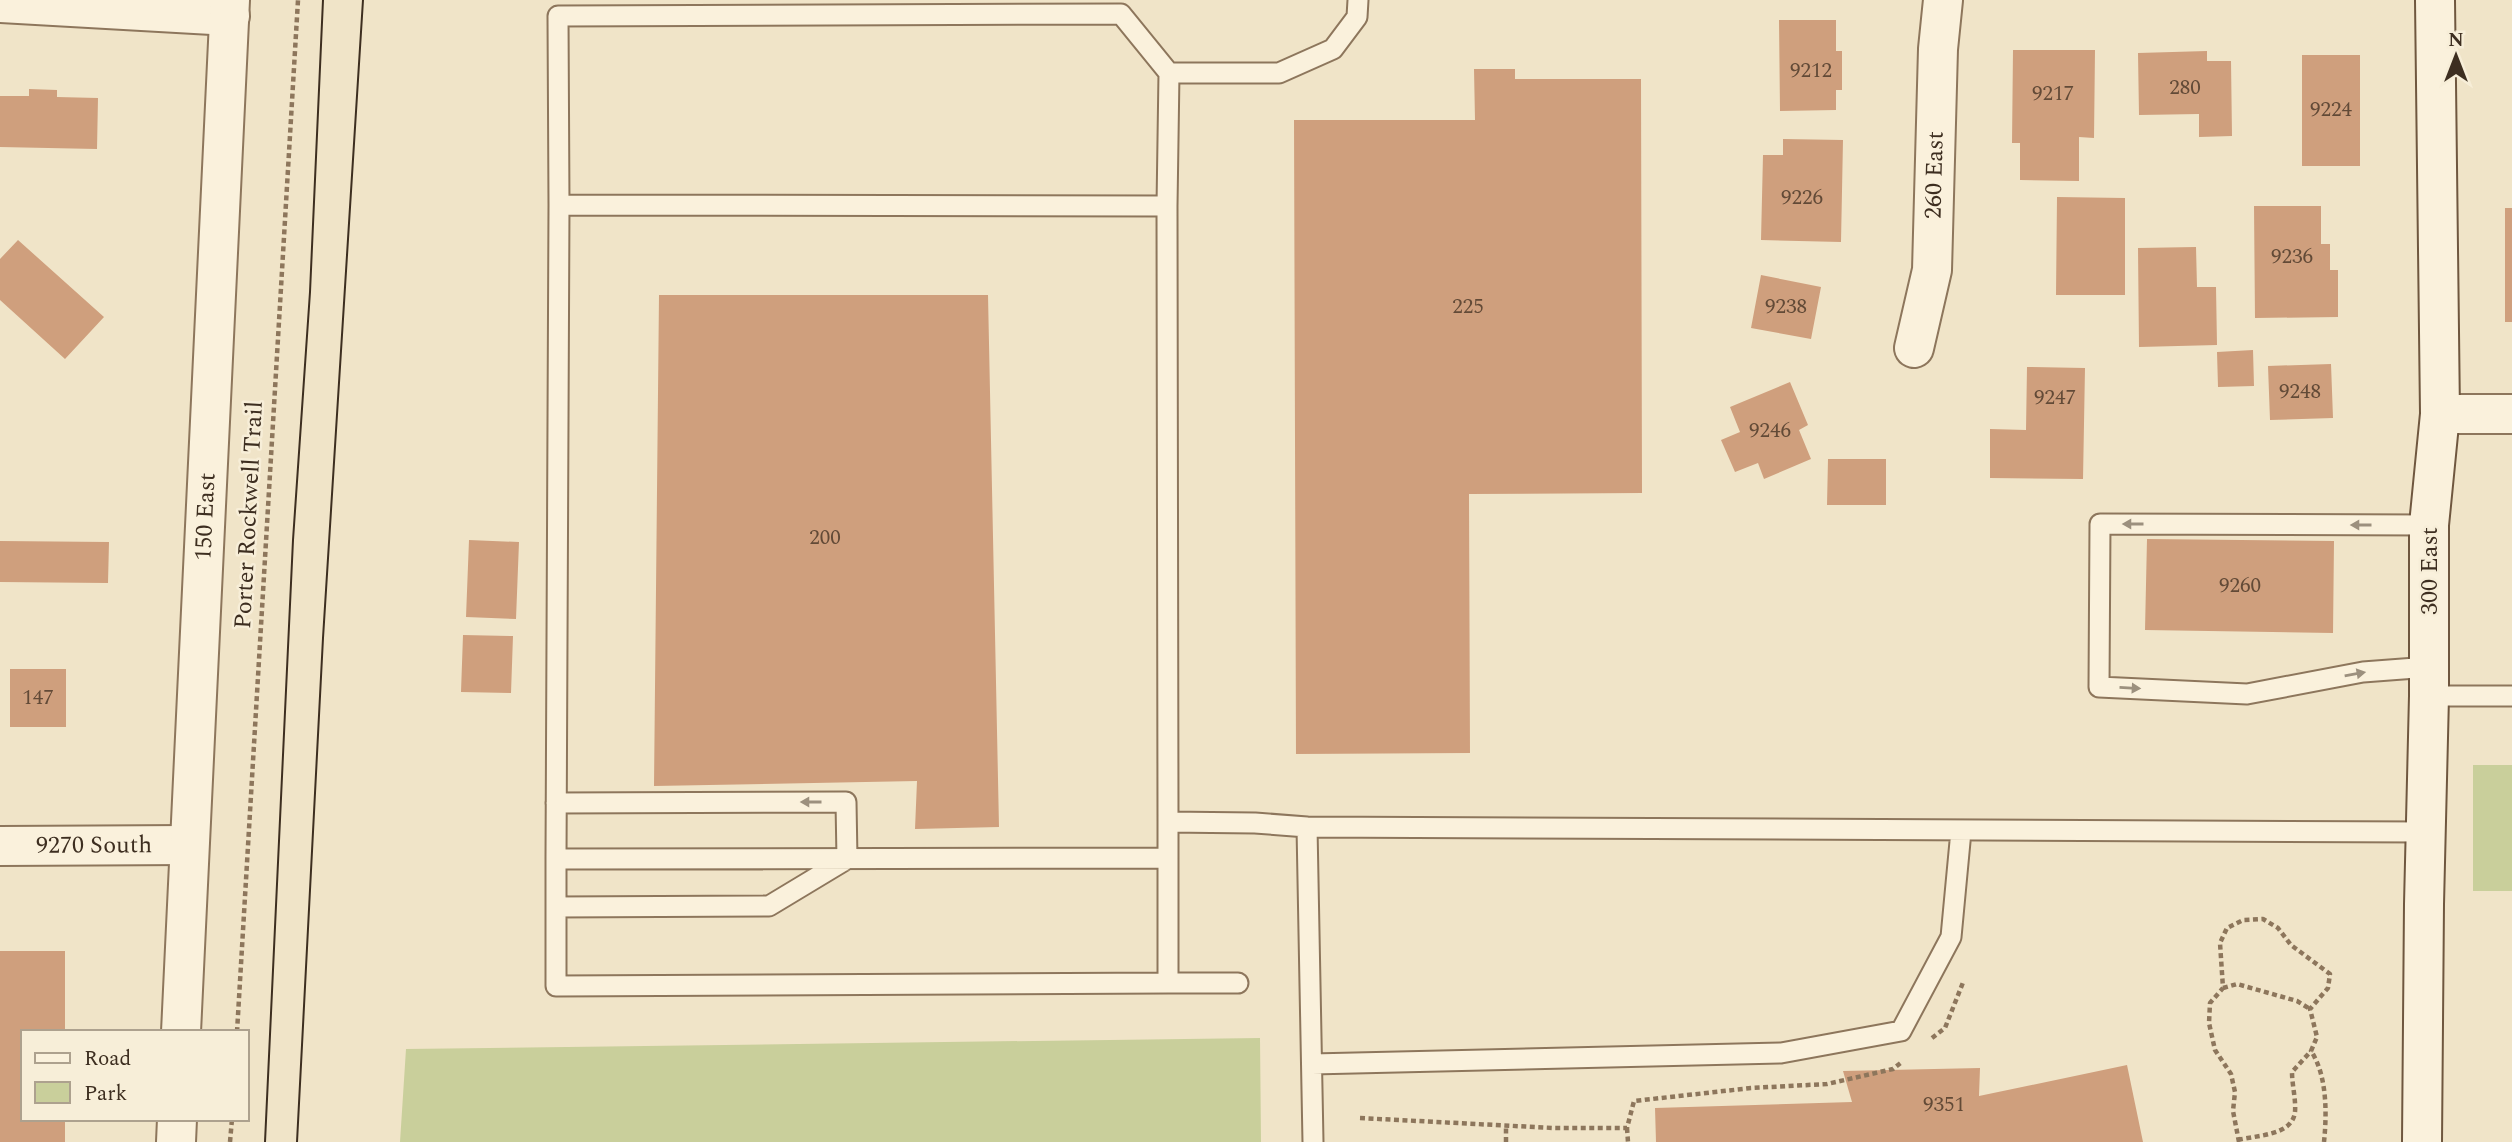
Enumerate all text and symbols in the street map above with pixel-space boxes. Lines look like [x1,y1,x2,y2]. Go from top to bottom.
north arrow [2421,21,2491,91]
text: N [2448,26,2464,55]
house number: 9212 [1790,55,1832,87]
house number: 280 [2169,72,2201,104]
house number: 9217 [2032,78,2074,110]
house number: 9224 [2310,94,2352,126]
street label: 260 East [1915,131,1954,220]
house number: 9226 [1781,182,1823,214]
house number: 9236 [2271,241,2313,273]
house number: 225 [1452,291,1484,323]
house number: 9238 [1765,291,1807,323]
house number: 9248 [2279,376,2321,408]
house number: 9247 [2034,382,2076,414]
street label: Porter Rockwell Trail [225,400,273,630]
house number: 9246 [1749,415,1791,447]
street label: 150 East [185,472,226,561]
one-way arrow [2122,518,2144,530]
one-way arrow [2349,519,2371,531]
house number: 200 [809,522,841,554]
street label: 300 East [2412,527,2448,615]
house number: 9260 [2219,570,2261,602]
one-way arrow [2345,668,2367,679]
house number: 147 [22,682,54,714]
one-way arrow [2119,683,2141,694]
one-way arrow [799,796,821,808]
street label: 9270 South [36,827,152,864]
legend [21,1030,248,1121]
text: Road [84,1043,131,1075]
text: Park [84,1078,128,1110]
house number: 9351 [1923,1089,1965,1121]

